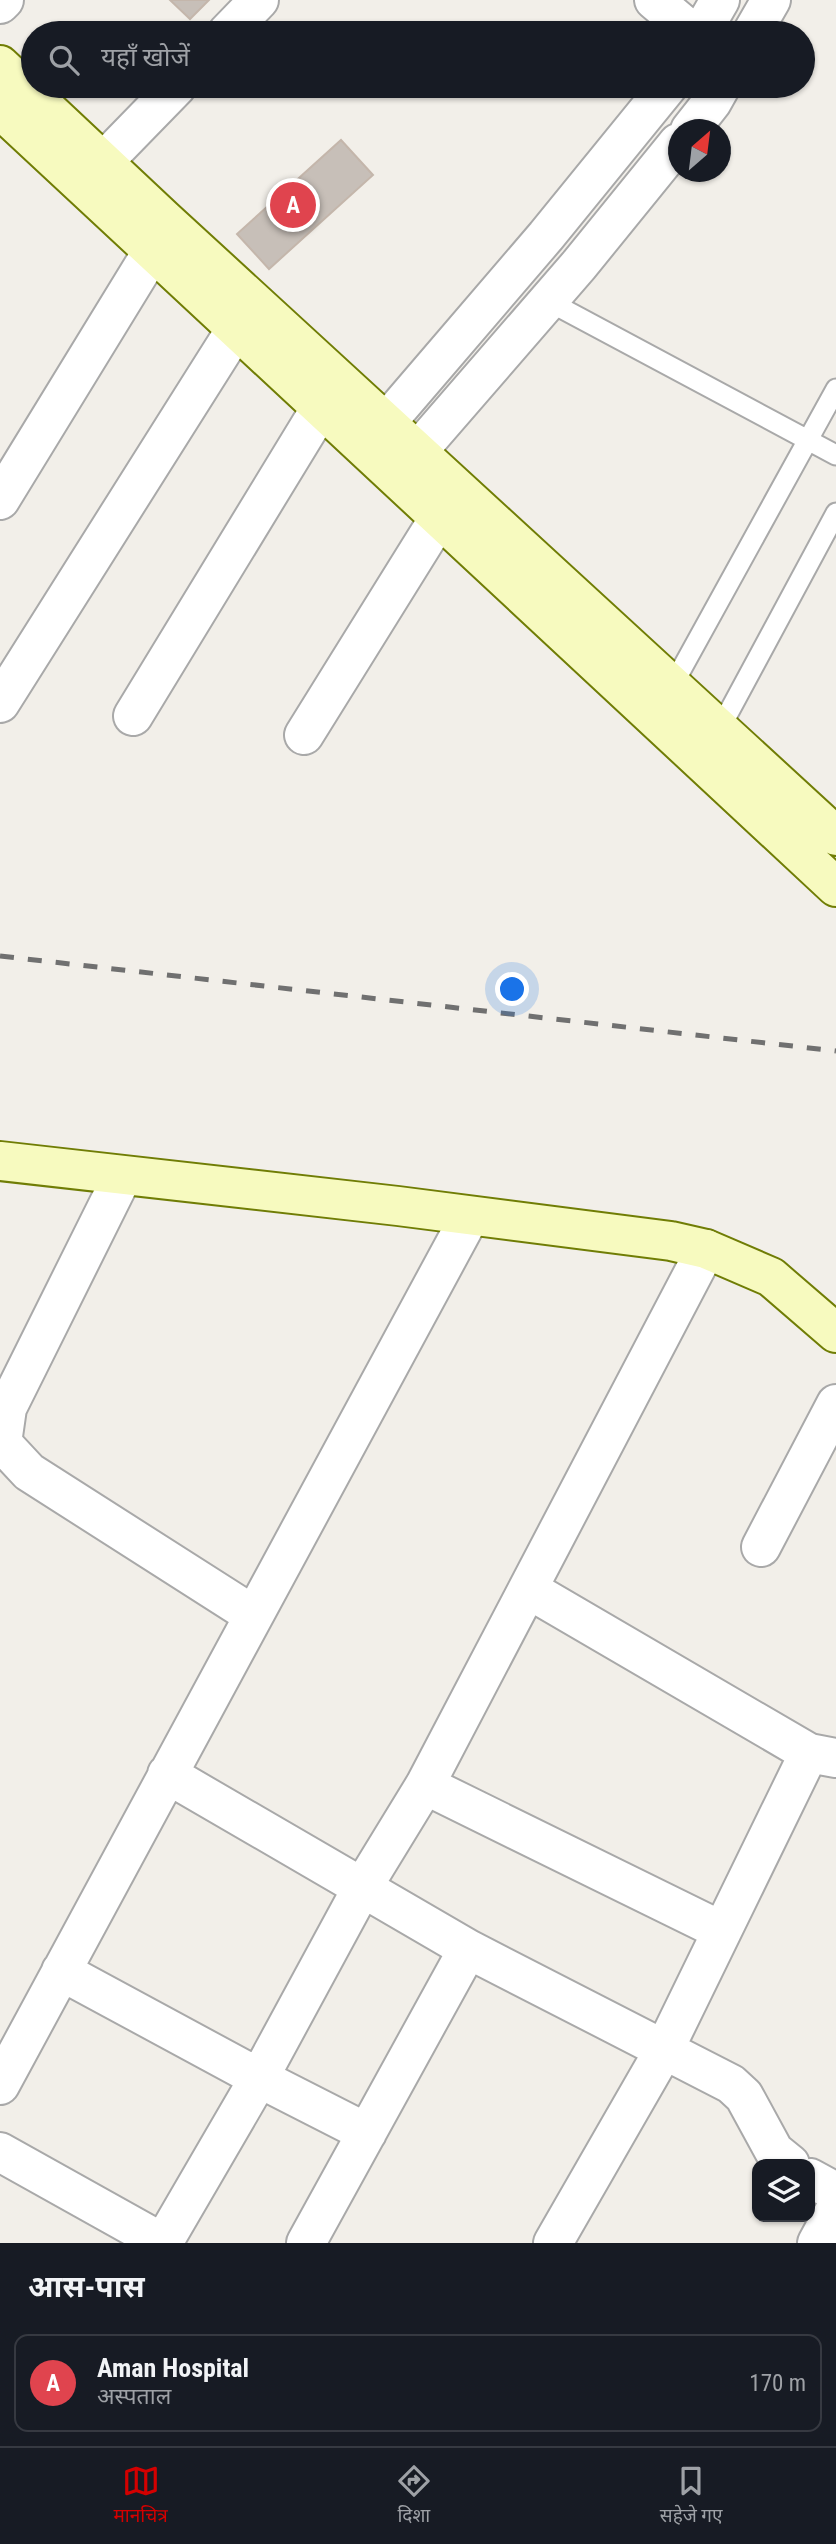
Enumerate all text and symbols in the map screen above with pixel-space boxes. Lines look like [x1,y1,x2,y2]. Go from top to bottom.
search box [21,21,815,98]
icon: search [45,41,83,79]
text: यहाँ खोजें [101,42,190,72]
north arrow [668,119,731,182]
pin: A [270,179,316,231]
your location [495,972,529,1006]
map controls [752,2159,815,2222]
button: layers [752,2159,815,2222]
text: आस-पास [28,2269,145,2304]
text: Aman Hospital [97,2353,249,2383]
text: A [46,2370,60,2397]
text: 170 m [749,2370,806,2397]
text: अस्पताल [97,2383,171,2410]
tab: मानचित्र [114,2462,168,2530]
tab: दिशा [395,2462,433,2530]
tab: सहेजे गए [660,2462,722,2530]

